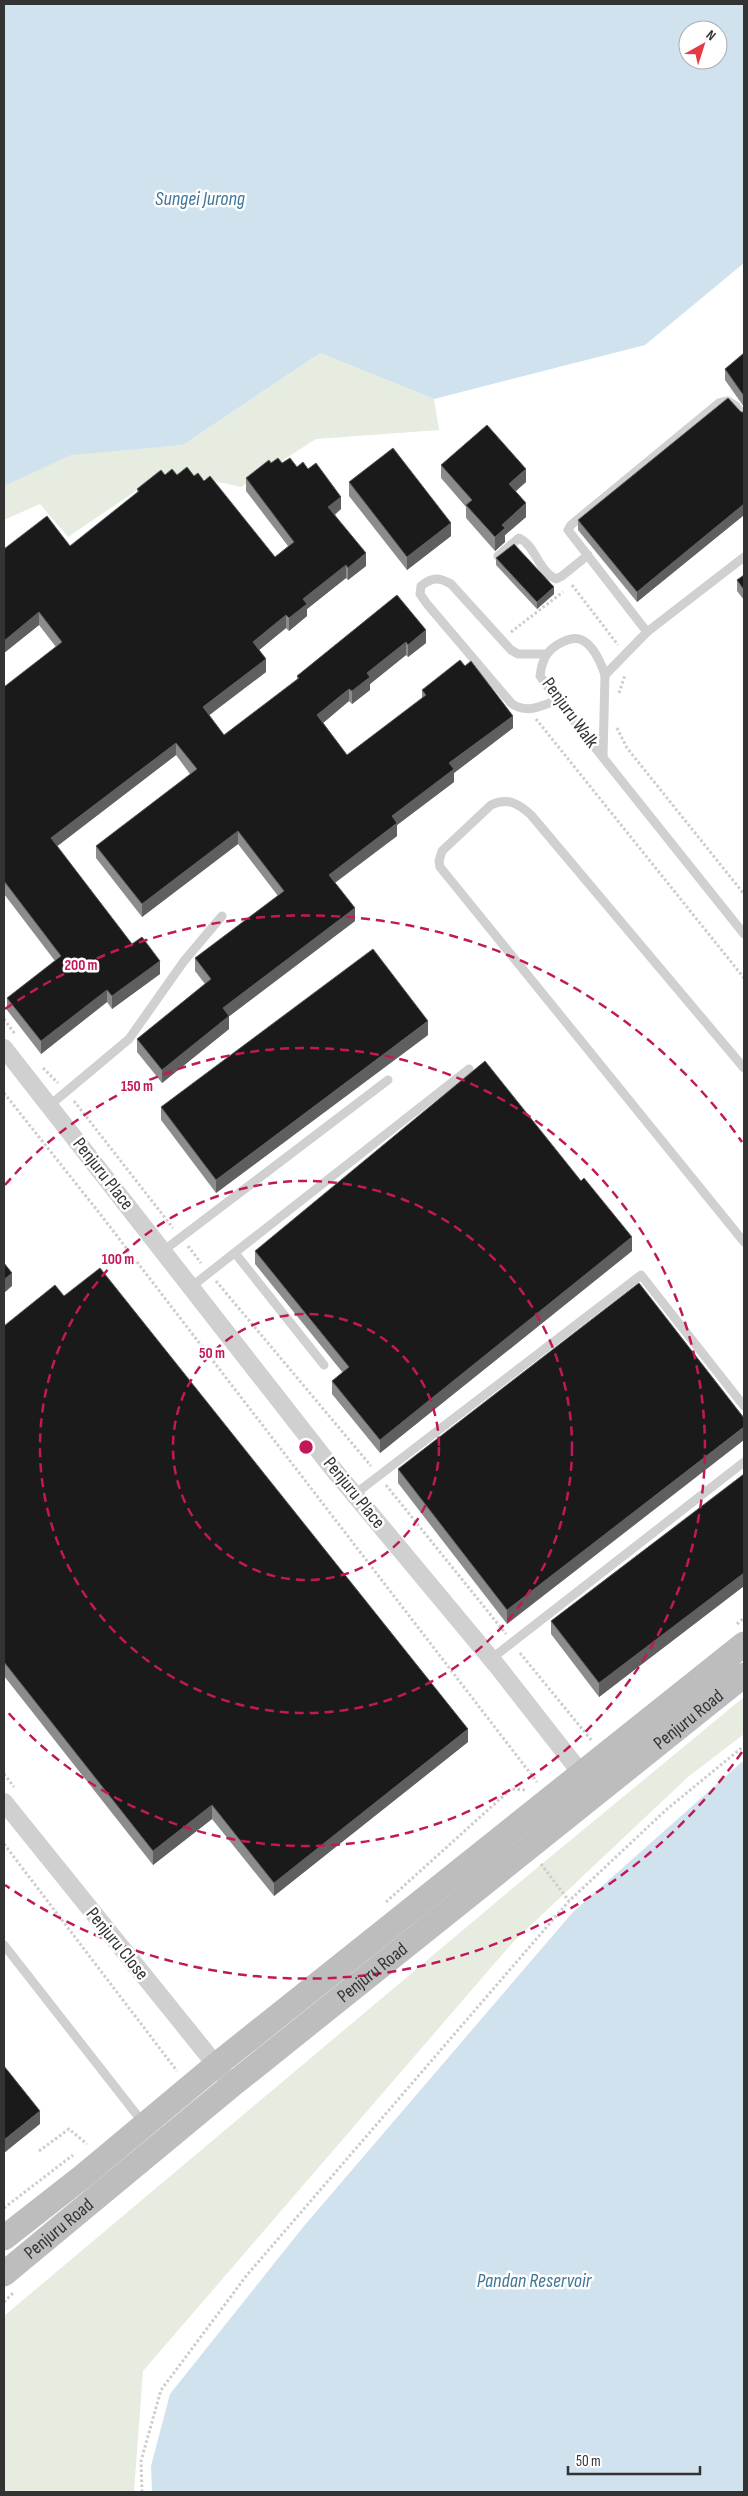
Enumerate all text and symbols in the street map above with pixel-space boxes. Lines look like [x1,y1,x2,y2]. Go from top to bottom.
north arrow [678,20,728,70]
text: N [703,26,719,44]
water label: Sungei Jurong [155,187,245,211]
street label: Penjuru Walk [537,673,604,753]
text: 200 m [64,956,98,975]
text: 150 m [121,1077,153,1096]
street label: Penjuru Place [68,1133,138,1215]
text: 100 m [102,1250,134,1269]
text: 50 m [199,1344,225,1363]
centre of rings [297,1438,315,1456]
street label: Penjuru Place [318,1453,390,1533]
street label: Penjuru Road [649,1684,728,1754]
street label: Penjuru Close [81,1903,153,1985]
street label: Penjuru Road [333,1938,412,2008]
street label: Penjuru Road [19,2193,98,2264]
water label: Pandan Reservoir [477,2269,593,2293]
scale bar [568,2444,700,2476]
text: 50 m [576,2452,601,2471]

